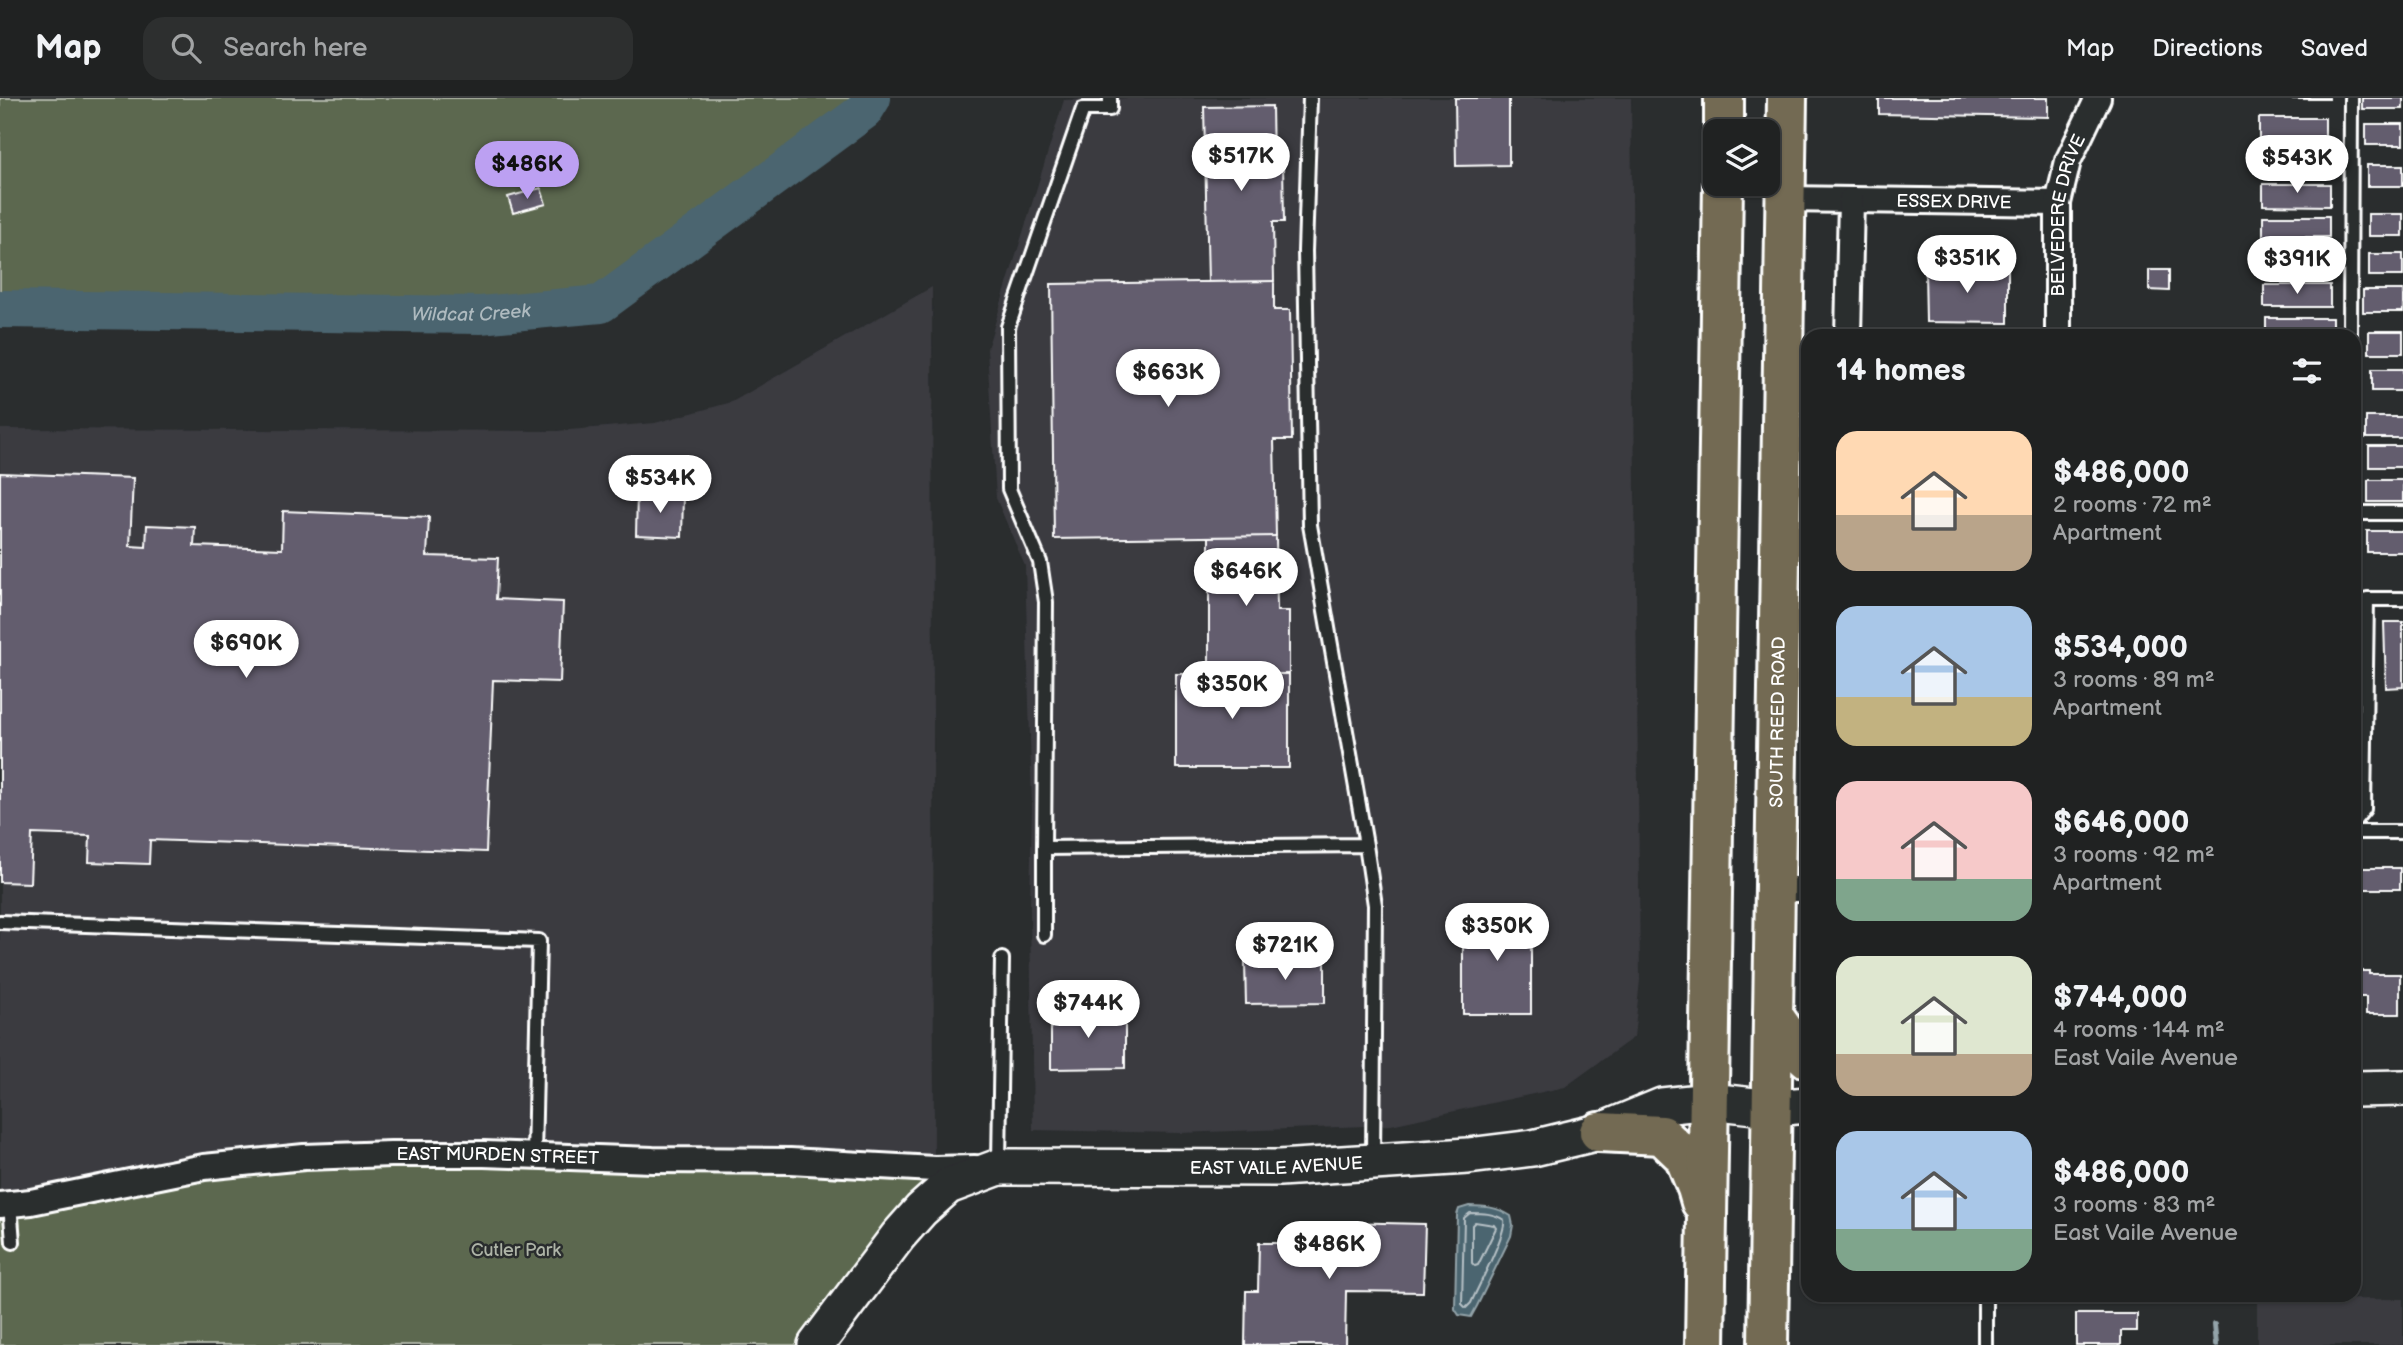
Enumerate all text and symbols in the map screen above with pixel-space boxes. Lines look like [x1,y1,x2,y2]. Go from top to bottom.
search box [143,17,633,80]
text: Map [35,28,101,68]
icon: search [167,29,205,67]
text: Search here [223,33,367,64]
text: Map [2066,34,2114,63]
text: Directions [2152,34,2263,63]
text: Saved [2301,34,2368,63]
map controls [1703,119,1780,196]
button: layers [1703,119,1780,196]
street label: BELVEDERE DRIVE [2048,131,2090,297]
pin: $517K [1192,134,1290,193]
pin: $543K [2248,136,2346,195]
pin: $486K [478,141,576,201]
text: $517K [1208,142,1274,170]
text: $543K [2261,144,2333,172]
text: $486K [491,150,563,178]
street label: ESSEX DRIVE [1896,190,2012,213]
pin: $351K [1918,236,2016,295]
pin: $391K [2248,236,2346,296]
text: $351K [1933,244,2001,272]
text: $391K [2263,245,2331,273]
water label: Wildcat Creek [411,299,532,327]
pin: $663K [1119,350,1217,409]
icon: filters [2288,352,2326,390]
text: 14 homes [1836,353,1965,389]
text: $663K [1132,358,1204,386]
text: $486,000 [2053,455,2189,491]
pin: $534K [611,456,709,515]
icon: home [1892,459,1976,543]
text: $534K [624,464,696,492]
text: 2 rooms · 72 m² [2053,491,2212,519]
text: Apartment [2053,519,2162,547]
pin: $646K [1197,548,1295,608]
text: $646K [1210,557,1282,585]
pin: $690K [197,620,295,680]
text: $690K [210,629,282,657]
text: $534,000 [2053,630,2188,666]
icon: home [1892,634,1976,718]
street label: SOUTH REED ROAD [1766,636,1789,808]
pin: $350K [1183,662,1281,721]
text: 3 rooms · 89 m² [2053,666,2215,694]
text: $350K [1196,670,1268,698]
text: Apartment [2053,694,2162,722]
text: $646,000 [2053,805,2190,841]
icon: home [1892,809,1976,893]
text: 3 rooms · 92 m² [2053,841,2215,869]
text: Apartment [2053,869,2162,897]
pin: $350K [1448,904,1546,963]
text: $350K [1461,912,1533,940]
pin: $721K [1236,922,1334,982]
text: $721K [1252,931,1318,959]
text: $744,000 [2053,980,2187,1016]
pin: $744K [1039,981,1137,1040]
icon: home [1892,984,1976,1068]
text: $744K [1053,989,1123,1017]
text: 4 rooms · 144 m² [2053,1016,2225,1044]
text: East Vaile Avenue [2053,1044,2238,1072]
street label: EAST MURDEN STREET [397,1144,600,1169]
street label: EAST VAILE AVENUE [1190,1152,1363,1179]
text: $486,000 [2053,1155,2189,1191]
icon: home [1892,1159,1976,1243]
text: 3 rooms · 83 m² [2053,1191,2215,1219]
text: East Vaile Avenue [2053,1219,2238,1247]
pin: $486K [1280,1222,1378,1281]
text: $486K [1293,1230,1365,1258]
park label: Cutler Park [471,1240,561,1261]

